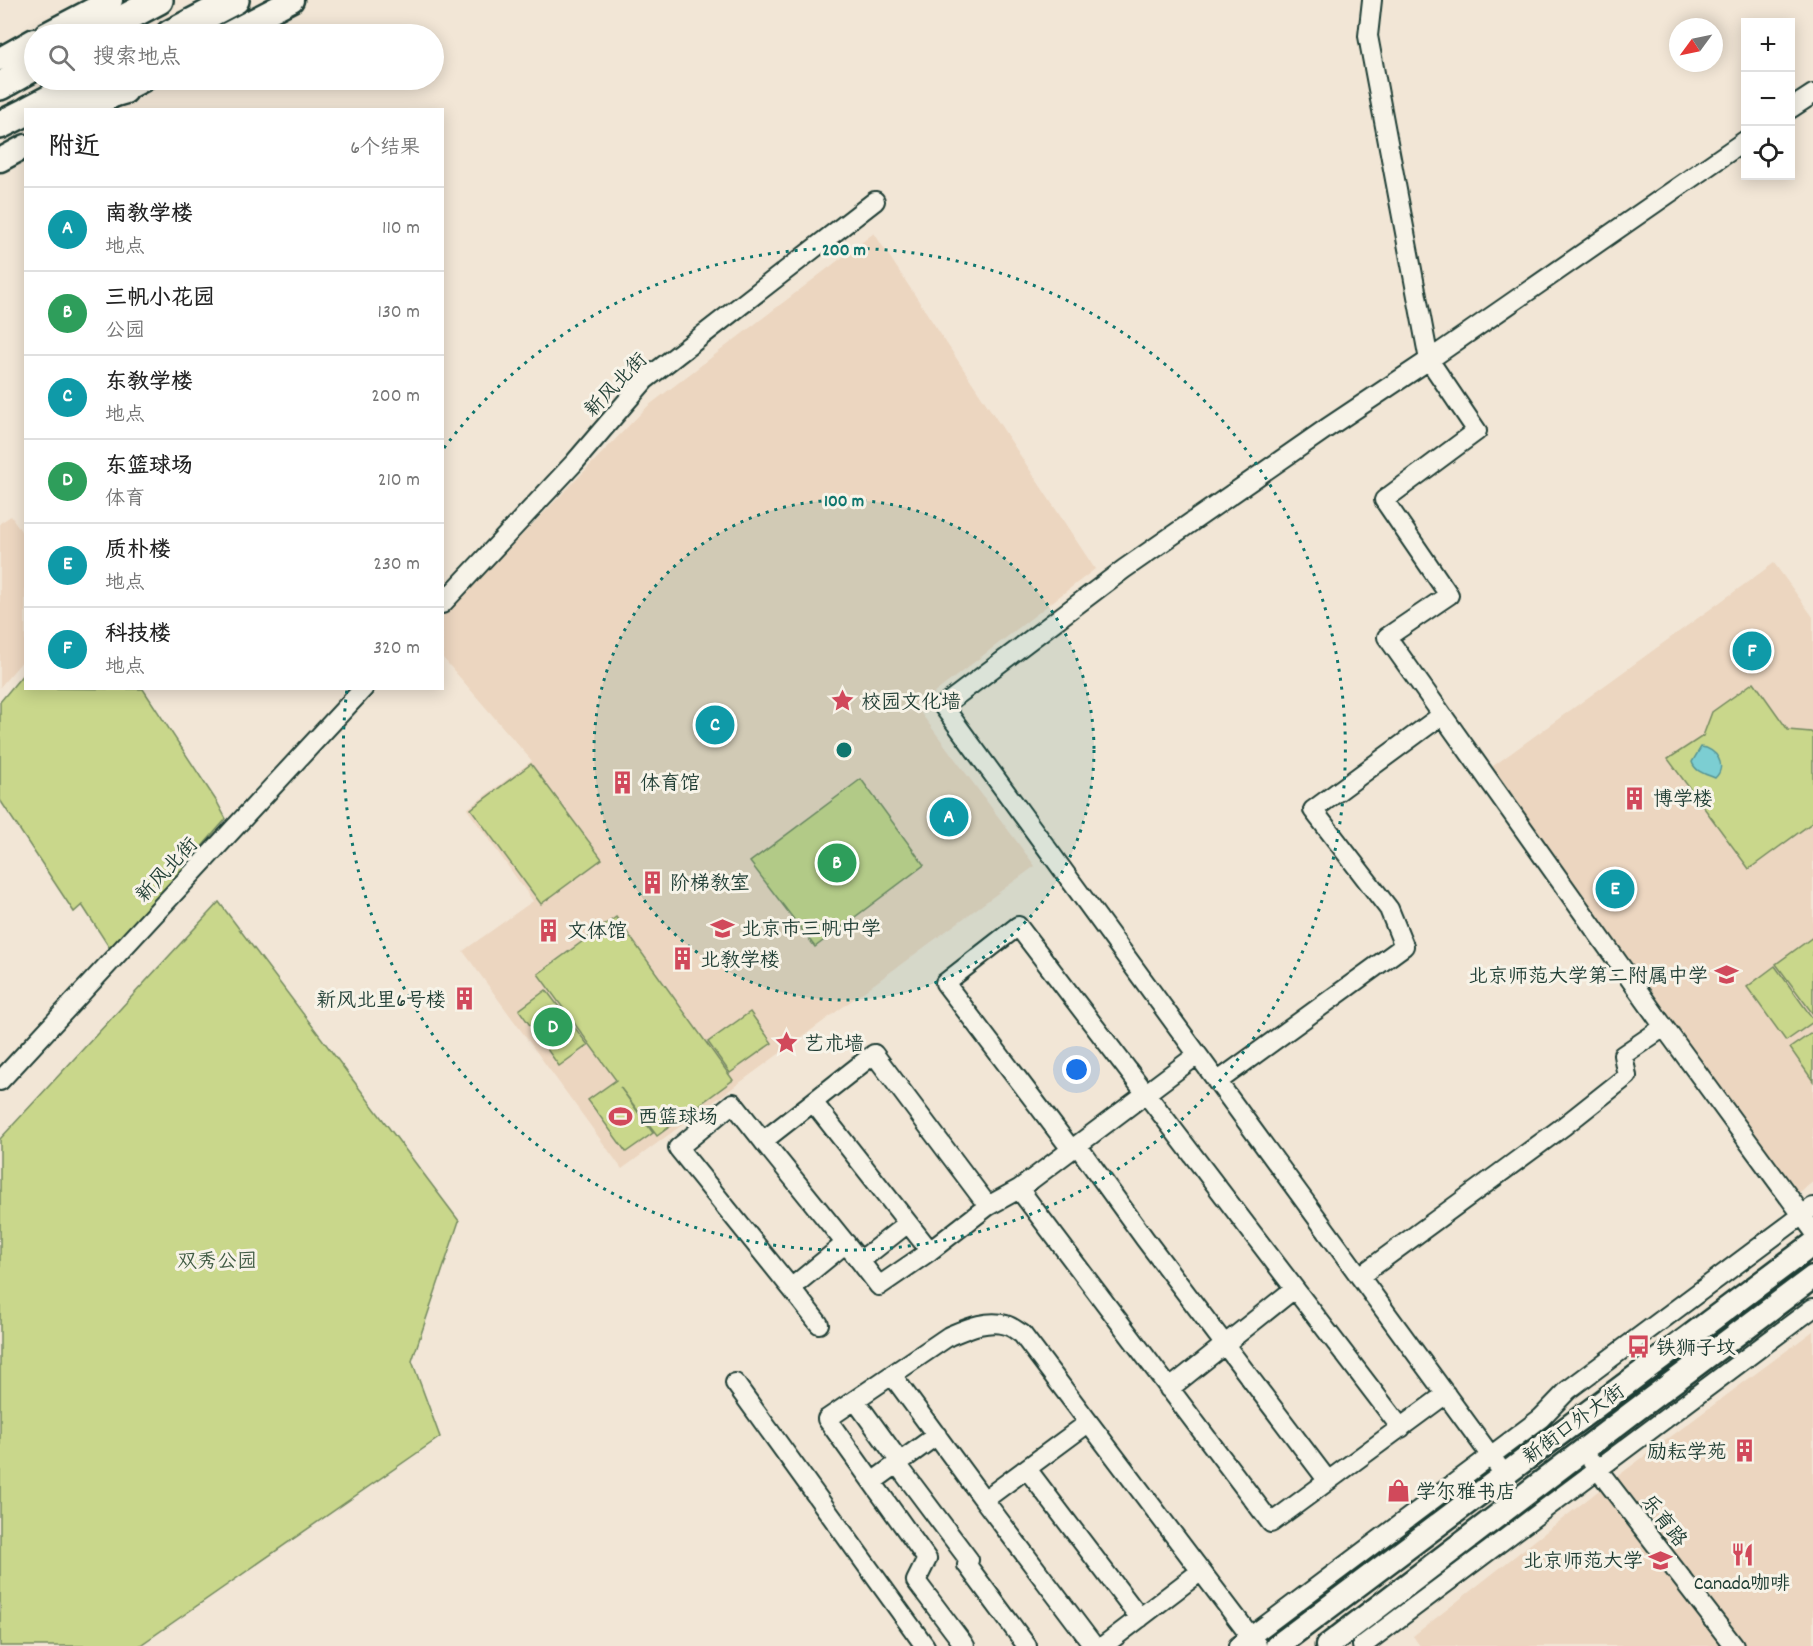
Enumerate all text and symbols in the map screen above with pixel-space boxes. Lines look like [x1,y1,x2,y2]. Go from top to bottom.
north arrow [1669,18,1723,72]
map controls [1741,18,1795,180]
button: + [1741,18,1795,72]
search box [24,24,444,90]
icon: search [45,41,78,74]
text: 搜索地点 [93,43,181,74]
button: − [1741,72,1795,126]
button: locate [1741,126,1795,180]
text: 附近 [48,130,100,167]
text: 6个结果 [350,135,420,163]
text: 南教学楼 [105,200,193,231]
text: A [62,215,73,243]
text: 110 m [382,215,420,243]
text: 地点 [105,234,145,262]
text: 200 m [822,239,866,264]
text: 三帆小花园 [105,284,215,315]
text: B [63,299,72,327]
text: 130 m [378,299,420,327]
text: 公园 [105,318,145,346]
street label: 新风北街 [579,348,655,425]
text: 东教学楼 [105,368,193,399]
text: C [63,383,72,411]
text: 200 m [371,383,420,411]
text: 地点 [105,402,145,430]
text: 东篮球场 [105,452,193,483]
text: D [62,467,73,495]
text: 210 m [378,467,420,495]
text: 体育 [105,486,145,514]
text: 100 m [824,490,864,515]
text: 质朴楼 [105,536,171,567]
text: E [63,551,72,579]
text: 230 m [373,551,420,579]
text: 地点 [105,570,145,598]
text: 科技楼 [105,620,171,651]
pin: F [1732,628,1772,674]
text: F [63,635,72,663]
text: 320 m [373,635,420,663]
text: 地点 [105,654,145,682]
place icon: 校园文化墙 [830,688,856,714]
place label: 校园文化墙 [861,690,961,718]
pin: C [696,702,734,748]
centre of rings [834,740,854,760]
building icon: 体育馆 [609,769,635,795]
place label: 体育馆 [640,771,700,799]
building icon: 博学楼 [1622,785,1648,811]
place label: 博学楼 [1653,787,1713,815]
pin: A [930,794,968,840]
street label: 新风北街 [131,832,206,910]
pin: B [818,840,856,886]
pin: E [1596,866,1634,912]
building icon: 阶梯教室 [639,869,665,895]
place label: 阶梯教室 [670,871,750,899]
school or university icon: 北京市三帆中学 [710,915,736,941]
building icon: 文体馆 [536,917,562,943]
place label: 北京市三帆中学 [741,917,881,945]
place label: 文体馆 [567,919,627,947]
building icon: 北教学楼 [669,946,695,972]
place label: 北教学楼 [700,948,780,976]
school or university icon: 北京师范大学第二附属中学 [1713,962,1739,988]
place label: 北京师范大学第二附属中学 [1468,964,1708,992]
building icon: 新风北里6号楼 [451,986,477,1012]
place label: 新风北里6号楼 [316,988,446,1016]
pin: D [534,1004,572,1050]
place icon: 艺术墙 [773,1030,799,1056]
place label: 艺术墙 [804,1032,864,1060]
your location [1062,1055,1091,1084]
sports icon: 西篮球场 [607,1103,633,1129]
place label: 西篮球场 [638,1105,718,1133]
park label: 双秀公园 [177,1249,257,1277]
bus stop icon: 铁狮子坟 [1625,1334,1651,1360]
place label: 铁狮子坟 [1656,1336,1736,1364]
street label: 新街口外大街 [1518,1379,1632,1472]
building icon: 励耘学苑 [1732,1438,1758,1464]
place label: 励耘学苑 [1647,1440,1727,1468]
shop icon: 学尔雅书店 [1385,1478,1411,1504]
place label: 学尔雅书店 [1416,1480,1516,1508]
street label: 乐育路 [1633,1490,1693,1555]
restaurant icon: Canada咖啡 [1729,1542,1755,1568]
school or university icon: 北京师范大学 [1648,1547,1674,1573]
place label: 北京师范大学 [1523,1549,1643,1577]
place label: Canada咖啡 [1694,1571,1790,1599]

